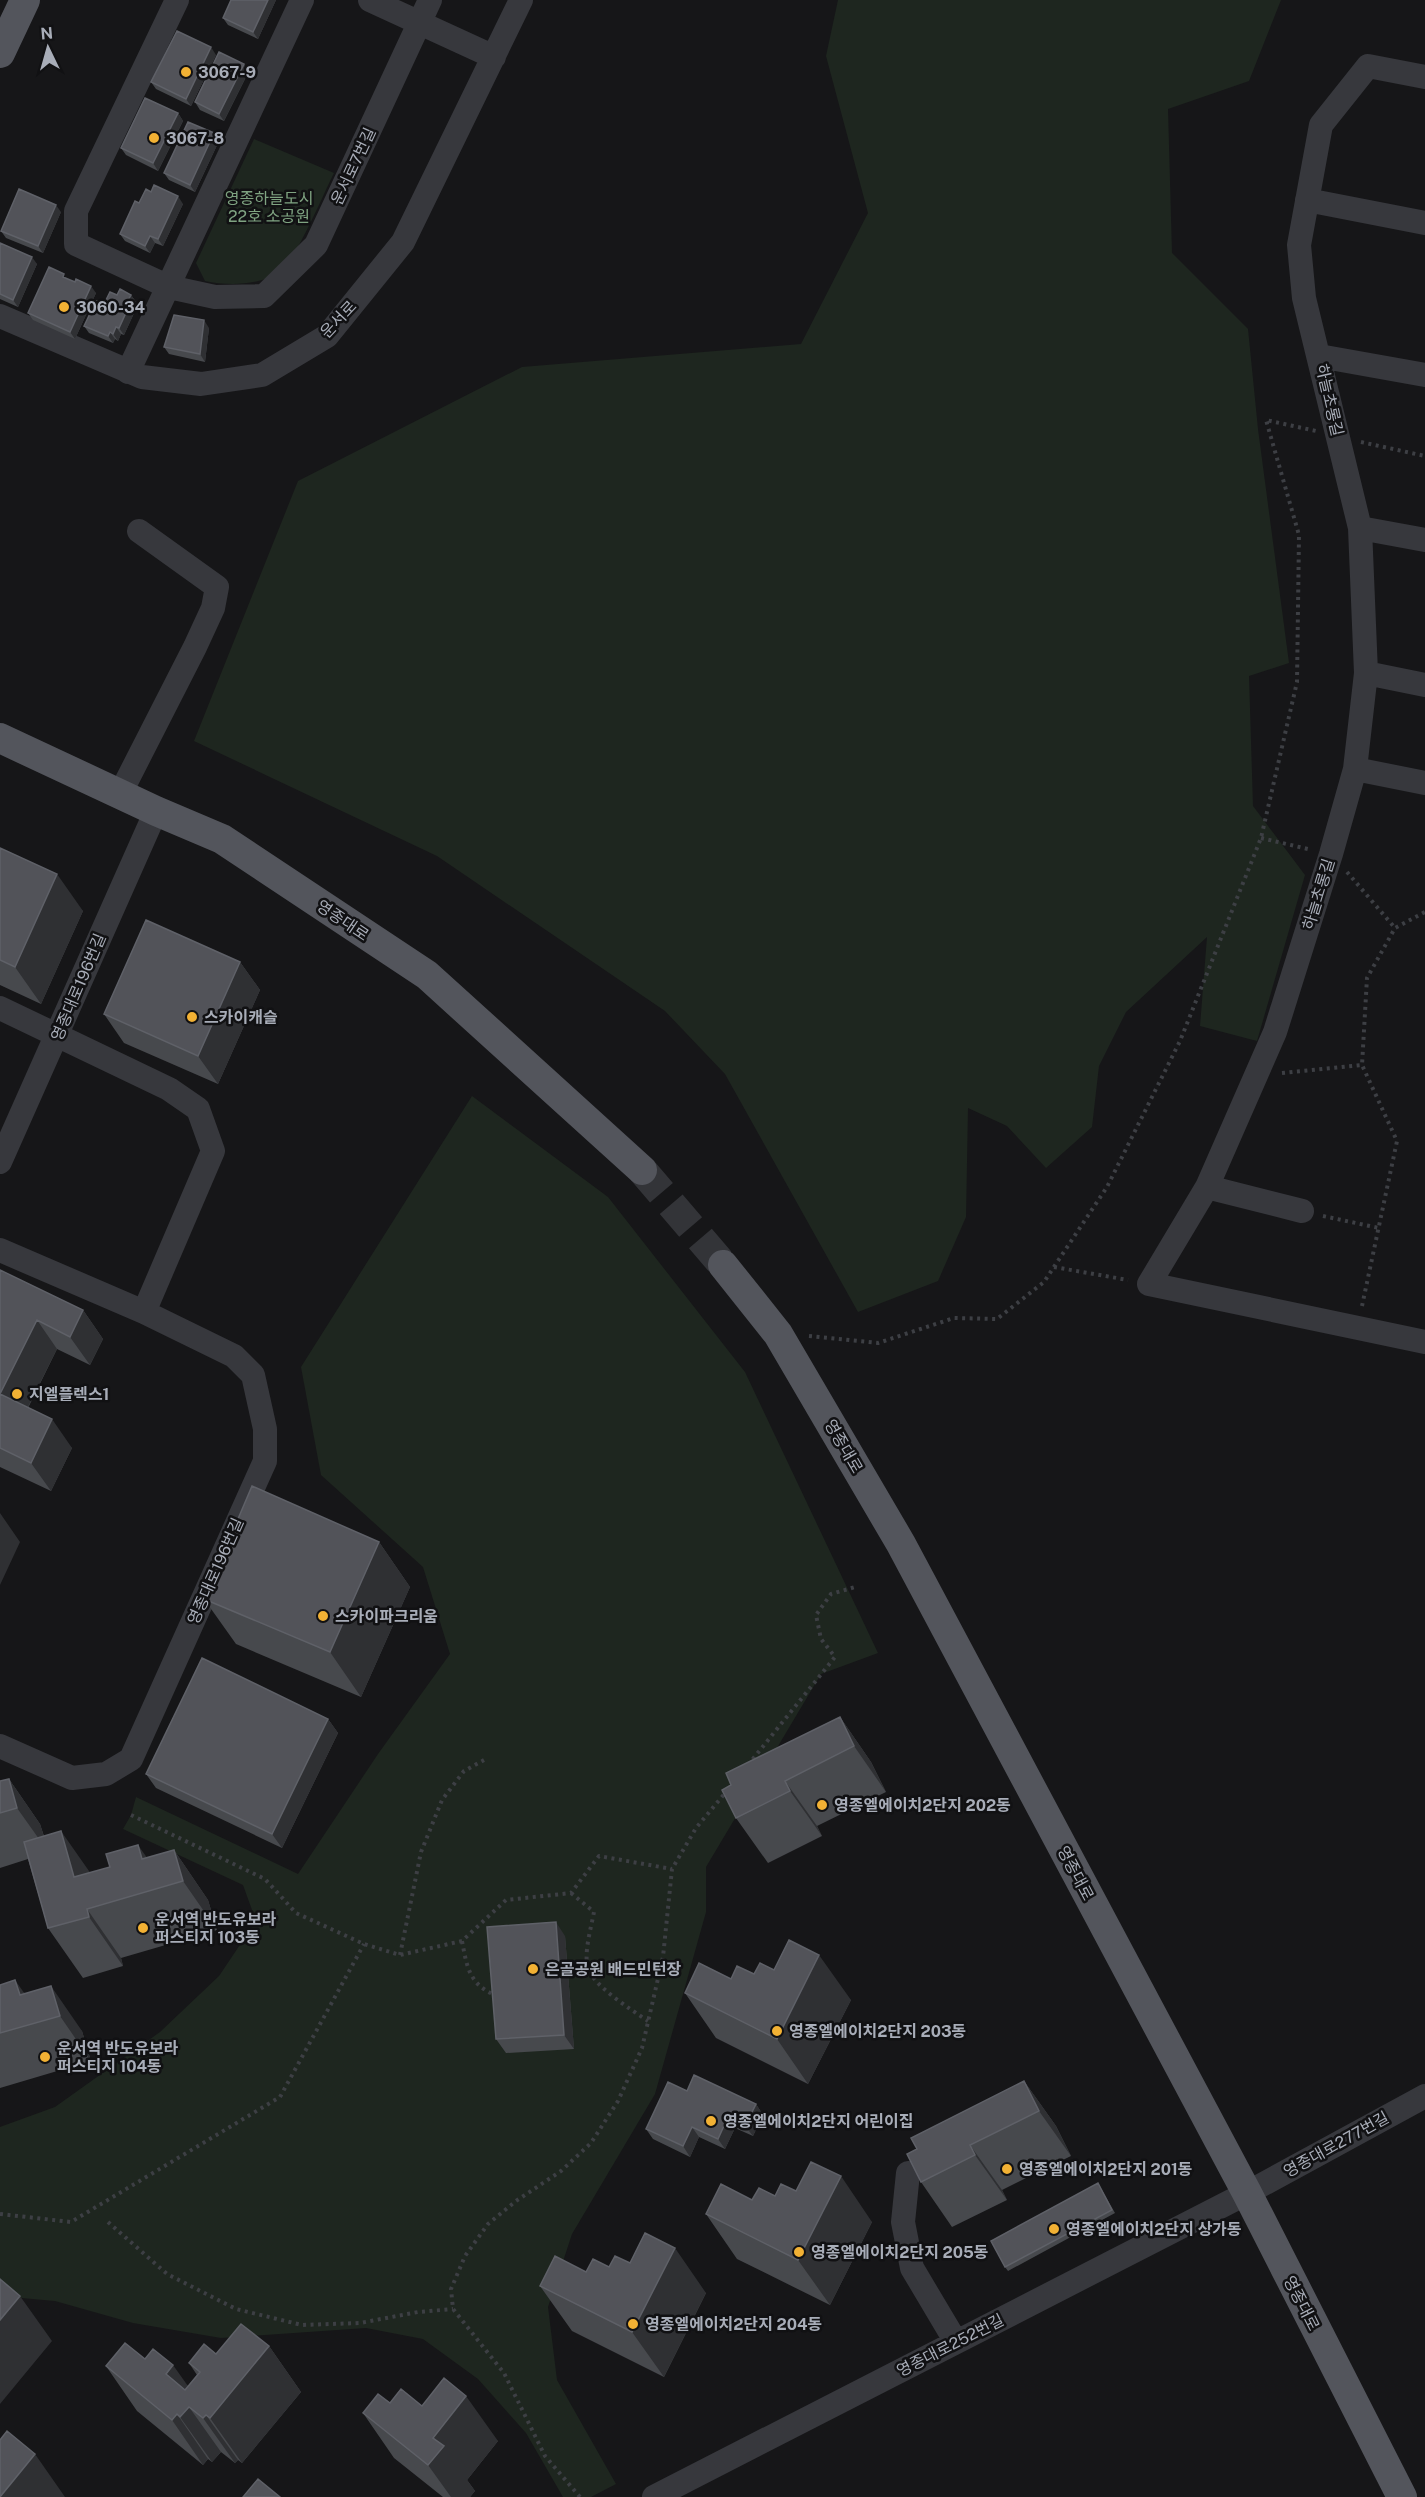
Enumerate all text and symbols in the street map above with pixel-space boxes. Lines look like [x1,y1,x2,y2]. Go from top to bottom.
north arrow [18,18,78,78]
text: N [40,24,54,44]
place label: 3067-9 [198,63,256,82]
marker: 3067-9 [179,65,193,79]
street label: 운서로7번길 [327,124,380,208]
place label: 3067-8 [166,129,224,148]
marker: 3067-8 [147,131,161,145]
park label: 영종하늘도시 22호 소공원 [225,189,313,226]
street label: 운서로 [316,297,361,342]
place label: 3060-34 [76,298,146,317]
marker: 3060-34 [57,300,71,314]
street label: 하늘초롱길 [1312,362,1347,438]
street label: 하늘초롱길 [1299,856,1338,932]
street label: 영종대로 [313,896,373,945]
street label: 영종대로196번길 [47,931,110,1044]
place label: 스카이캐슬 [204,1008,278,1027]
marker: 스카이캐슬 [185,1010,199,1024]
place label: 지엘플렉스1 [29,1385,109,1404]
marker: 지엘플렉스1 [10,1387,24,1401]
street label: 영종대로 [821,1416,867,1477]
street label: 영종대로196번길 [183,1515,247,1627]
place label: 스카이파크리움 [335,1607,438,1626]
marker: 스카이파크리움 [316,1609,330,1623]
place label: 영종엘에이치2단지 202동 [834,1796,1011,1815]
marker: 영종엘에이치2단지 202동 [815,1798,829,1812]
street label: 영종대로 [1053,1843,1098,1904]
place label: 운서역 반도유보라 퍼스티지 103동 [155,1910,277,1947]
marker: 운서역 반도유보라 퍼스티지 103동 [136,1921,150,1935]
place label: 은골공원 배드민턴장 [545,1960,681,1979]
marker: 은골공원 배드민턴장 [526,1962,540,1976]
place label: 영종엘에이치2단지 203동 [789,2022,966,2041]
marker: 영종엘에이치2단지 203동 [770,2024,784,2038]
place label: 운서역 반도유보라 퍼스티지 104동 [57,2039,179,2076]
marker: 운서역 반도유보라 퍼스티지 104동 [38,2050,52,2064]
street label: 영종대로277번길 [1280,2108,1392,2181]
place label: 영종엘에이치2단지 어린이집 [723,2112,913,2131]
marker: 영종엘에이치2단지 어린이집 [704,2114,718,2128]
place label: 영종엘에이치2단지 201동 [1019,2160,1193,2179]
marker: 영종엘에이치2단지 201동 [1000,2162,1014,2176]
place label: 영종엘에이치2단지 상가동 [1066,2220,1242,2239]
marker: 영종엘에이치2단지 상가동 [1047,2222,1061,2236]
place label: 영종엘에이치2단지 205동 [811,2243,989,2262]
marker: 영종엘에이치2단지 205동 [792,2245,806,2259]
street label: 영종대로 [1280,2273,1324,2334]
street label: 영종대로252번길 [894,2310,1007,2381]
place label: 영종엘에이치2단지 204동 [645,2315,822,2334]
marker: 영종엘에이치2단지 204동 [626,2317,640,2331]

